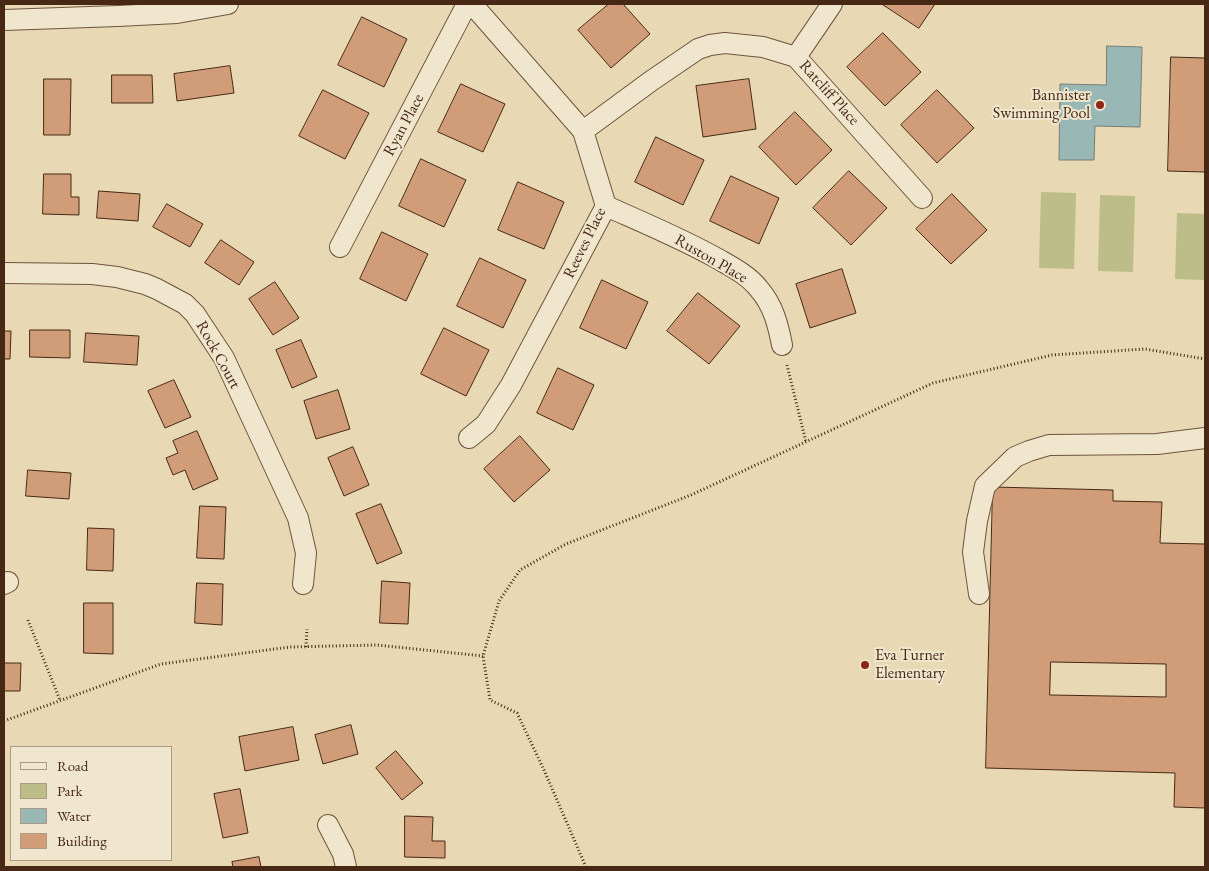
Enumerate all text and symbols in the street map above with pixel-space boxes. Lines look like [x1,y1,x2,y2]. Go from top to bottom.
street label: Ratcliff Place [795,56,863,130]
place label: Bannister Swimming Pool [993,86,1090,124]
street label: Ryan Place [380,91,428,159]
marker: Bannister Swimming Pool [1094,99,1106,111]
street label: Reeves Place [560,204,610,282]
street label: Ruston Place [671,230,751,288]
street label: Rock Court [192,318,244,392]
place label: Eva Turner Elementary [875,646,945,684]
marker: Eva Turner Elementary [859,659,871,671]
legend [10,746,172,861]
text: Road [57,756,88,775]
text: Park [57,781,83,800]
text: Water [57,806,91,825]
text: Building [57,831,107,850]

